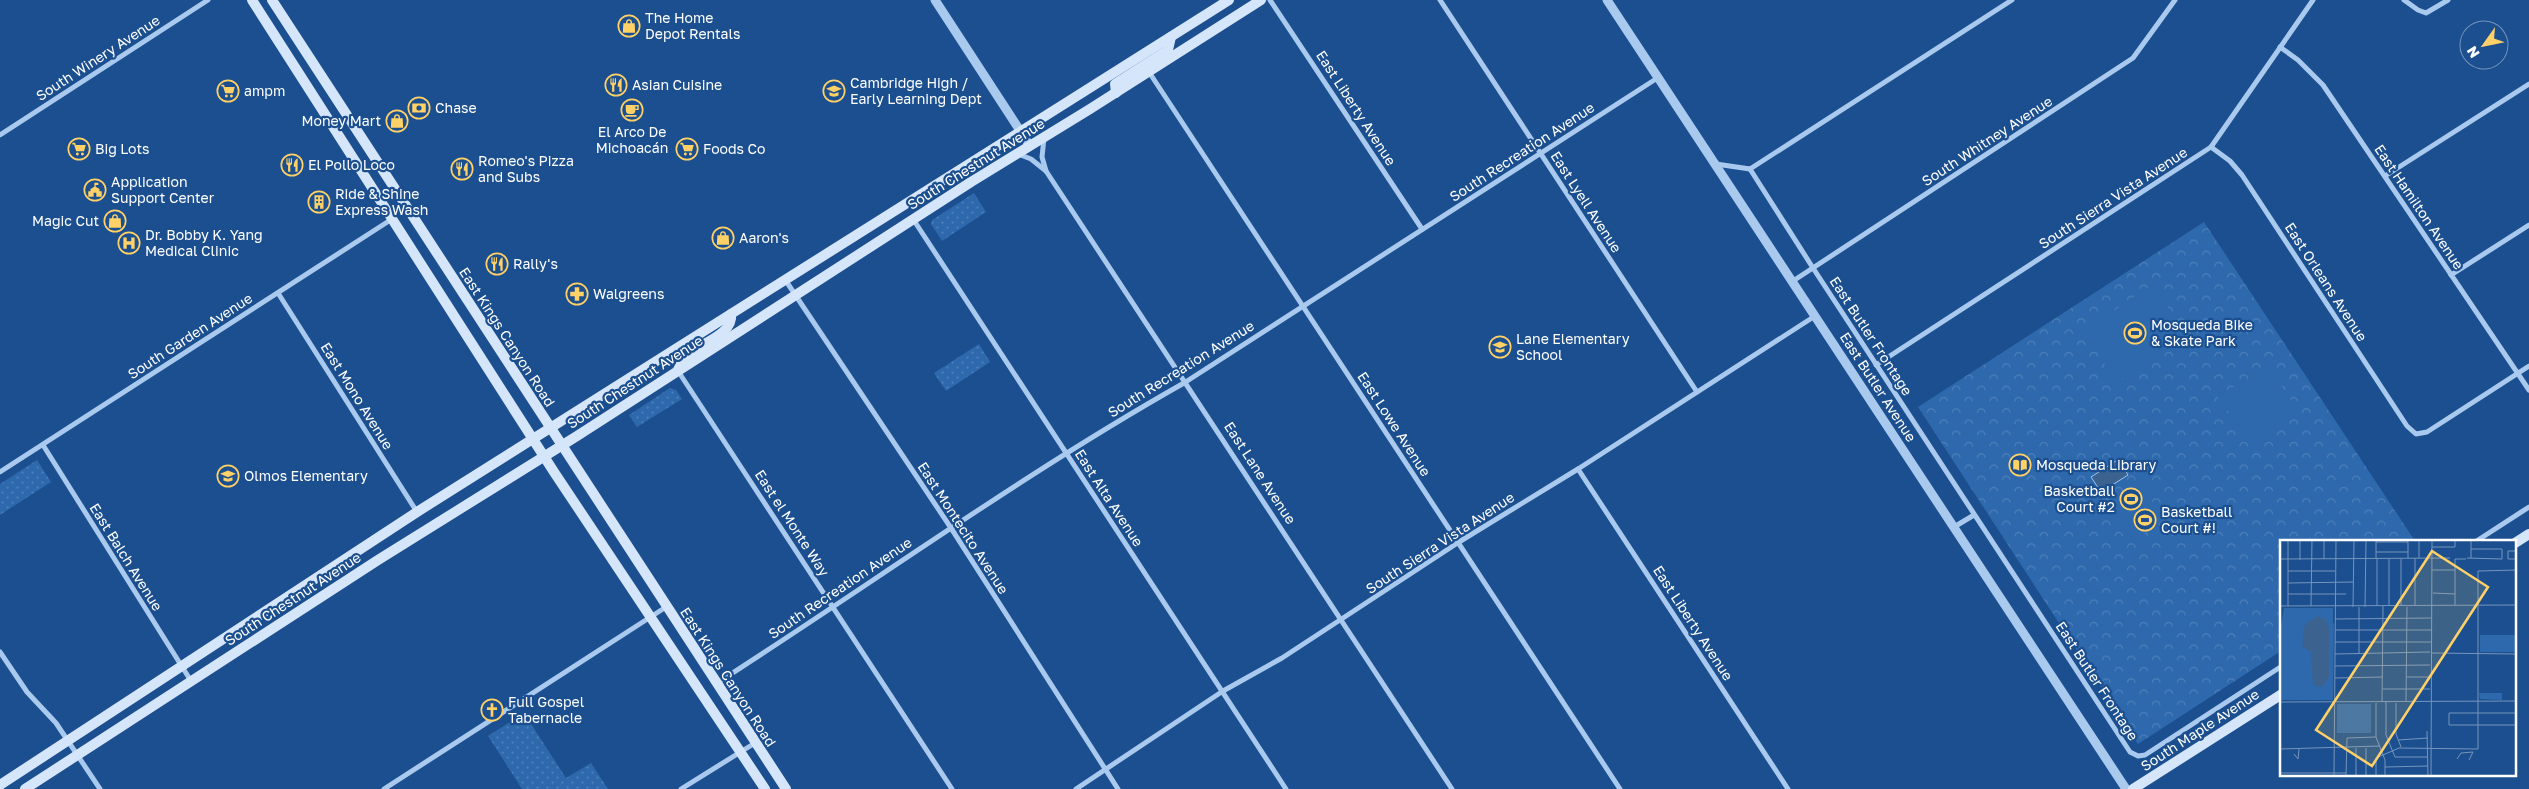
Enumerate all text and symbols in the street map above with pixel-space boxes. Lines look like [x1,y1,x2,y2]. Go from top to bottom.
place label: The Home Depot Rentals [645,9,740,42]
street label: South Winery Avenue [33,11,163,104]
shop icon: The Home Depot Rentals [617,14,641,38]
north arrow [2459,20,2509,70]
text: N [2463,43,2483,61]
street label: East Liberty Avenue [1313,47,1400,168]
restaurant icon: Asian Cuisine [604,73,628,97]
place label: Cambridge High / Early Learning Dept [850,74,982,107]
place label: Asian Cuisine [632,76,722,93]
supermarket icon: ampm [216,79,240,103]
school or university icon: Cambridge High / Early Learning Dept [822,79,846,103]
place label: ampm [244,82,285,99]
street label: South Whitney Avenue [1918,92,2055,189]
bank icon: Chase [407,96,431,120]
cafe icon: El Arco De Michoacán [620,98,644,122]
street label: South Recreation Avenue [1446,98,1597,205]
place label: Chase [435,99,477,116]
shop icon: Money Mart [385,109,409,133]
place label: Money Mart [301,112,381,129]
street label: South Chestnut Avenue [904,114,1047,213]
place label: El Arco De Michoacán [596,123,668,156]
supermarket icon: Big Lots [67,137,91,161]
supermarket icon: Foods Co [675,137,699,161]
place label: Big Lots [95,140,150,157]
place label: Foods Co [703,140,765,157]
street label: East Hamilton Avenue [2371,141,2468,273]
street label: South Sierra Vista Avenue [2035,143,2190,252]
street label: East Lyell Avenue [1547,148,1625,256]
place label: Romeo's Pizza and Subs [478,152,574,185]
restaurant icon: El Pollo Loco [280,153,304,177]
place label: El Pollo Loco [308,156,395,173]
restaurant icon: Romeo's Pizza and Subs [450,157,474,181]
place label: Application Support Center [111,173,215,206]
public building icon: Application Support Center [83,178,107,202]
place label: Ride & Shine Express Wash [335,185,428,218]
building icon: Ride & Shine Express Wash [307,190,331,214]
shop icon: Magic Cut [103,209,127,233]
place label: Magic Cut [32,212,99,229]
street label: East Orleans Avenue [2282,219,2371,344]
place label: Dr. Bobby K. Yang Medical Clinic [145,226,263,259]
shop icon: Aaron's [711,226,735,250]
place label: Aaron's [739,229,789,246]
hospital icon: Dr. Bobby K. Yang Medical Clinic [117,231,141,255]
restaurant icon: Rally's [485,252,509,276]
place label: Rally's [513,255,558,272]
street label: East Kings Canyon Road [456,264,559,410]
street label: East Butler Frontage [1827,273,1916,398]
pharmacy icon: Walgreens [565,282,589,306]
place label: Walgreens [593,285,664,302]
street label: South Garden Avenue [124,289,255,382]
place label: Mosqueda Bike & Skate Park [2151,316,2253,349]
street label: South Recreation Avenue [1104,317,1257,421]
sports icon: Mosqueda Bike & Skate Park [2123,321,2147,345]
street label: East Butler Avenue [1837,329,1920,445]
place label: Lane Elementary School [1516,330,1630,363]
street label: South Chestnut Avenue [564,331,706,432]
school or university icon: Lane Elementary School [1488,335,1512,359]
street label: East Mono Avenue [318,339,397,452]
street label: East Lowe Avenue [1354,368,1435,479]
street label: East Lane Avenue [1221,418,1300,527]
street label: East Alta Avenue [1072,446,1147,550]
library icon: Mosqueda Library [2008,453,2032,477]
place label: Mosqueda Library [2036,456,2157,473]
street label: East Montecito Avenue [914,459,1012,597]
school or university icon: Olmos Elementary [216,464,240,488]
street label: East el Monte Way [752,466,833,579]
place label: Olmos Elementary [244,467,368,484]
place label: Basketball Court #2 [2043,482,2115,515]
sports icon: Basketball Court #2 [2119,487,2143,511]
street label: South Sierra Vista Avenue [1362,488,1517,597]
street label: East Balch Avenue [86,500,166,614]
place label: Basketball Court #! [2161,503,2233,536]
sports icon: Basketball Court #! [2133,508,2157,532]
street label: South Recreation Avenue [765,533,915,642]
inset map [2280,540,2516,776]
street label: South Chestnut Avenue [222,548,364,649]
street label: East Liberty Avenue [1650,562,1737,683]
street label: East Kings Canyon Road [677,604,780,750]
street label: East Butler Frontage [2053,618,2142,743]
street label: South Maple Avenue [2137,685,2262,774]
place label: Full Gospel Tabernacle [508,693,584,726]
church icon: Full Gospel Tabernacle [480,698,504,722]

